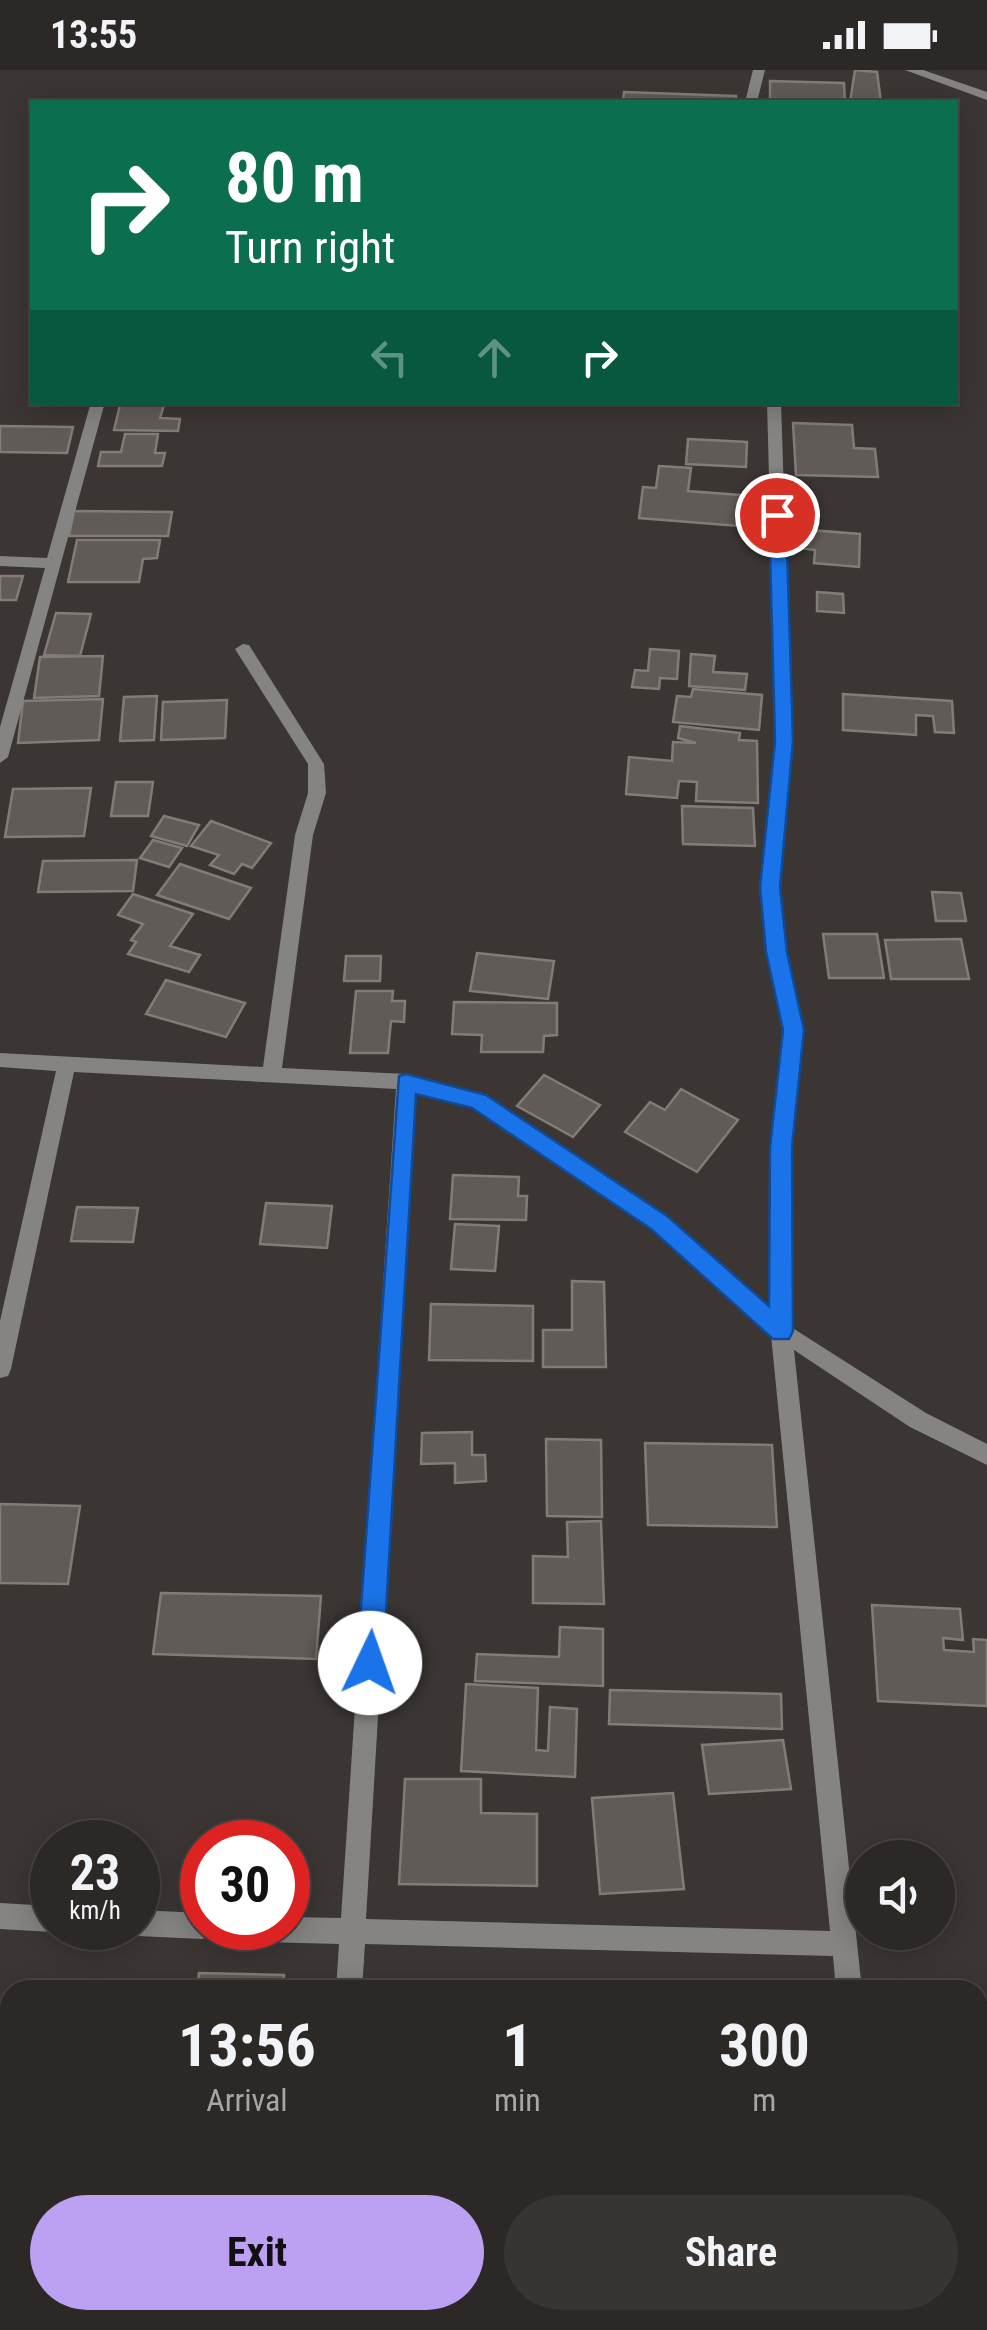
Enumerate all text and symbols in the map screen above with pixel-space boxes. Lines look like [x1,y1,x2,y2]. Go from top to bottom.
text: 13:55 [50,13,137,57]
text: 80 m [225,137,364,219]
icon: right [60,140,190,270]
text: Turn right [225,221,395,274]
icon: left [362,330,417,385]
icon: ahead [467,330,522,385]
icon: right [572,330,627,385]
pin [735,473,820,558]
icon: arrive [750,488,805,543]
position arrow [318,1611,422,1715]
speed limit sign: 30 [180,1820,310,1950]
map controls [845,1840,955,1950]
button: sound [845,1840,955,1950]
text: 23 [70,1844,120,1902]
text: km/h [69,1896,121,1925]
text: 13:56 [178,2010,316,2081]
text: 1 [502,2010,533,2081]
text: 300 [719,2010,810,2081]
text: Arrival [206,2081,288,2119]
text: min [494,2081,541,2119]
text: m [752,2081,776,2119]
button: Exit [30,2195,484,2310]
button: Share [504,2195,958,2310]

